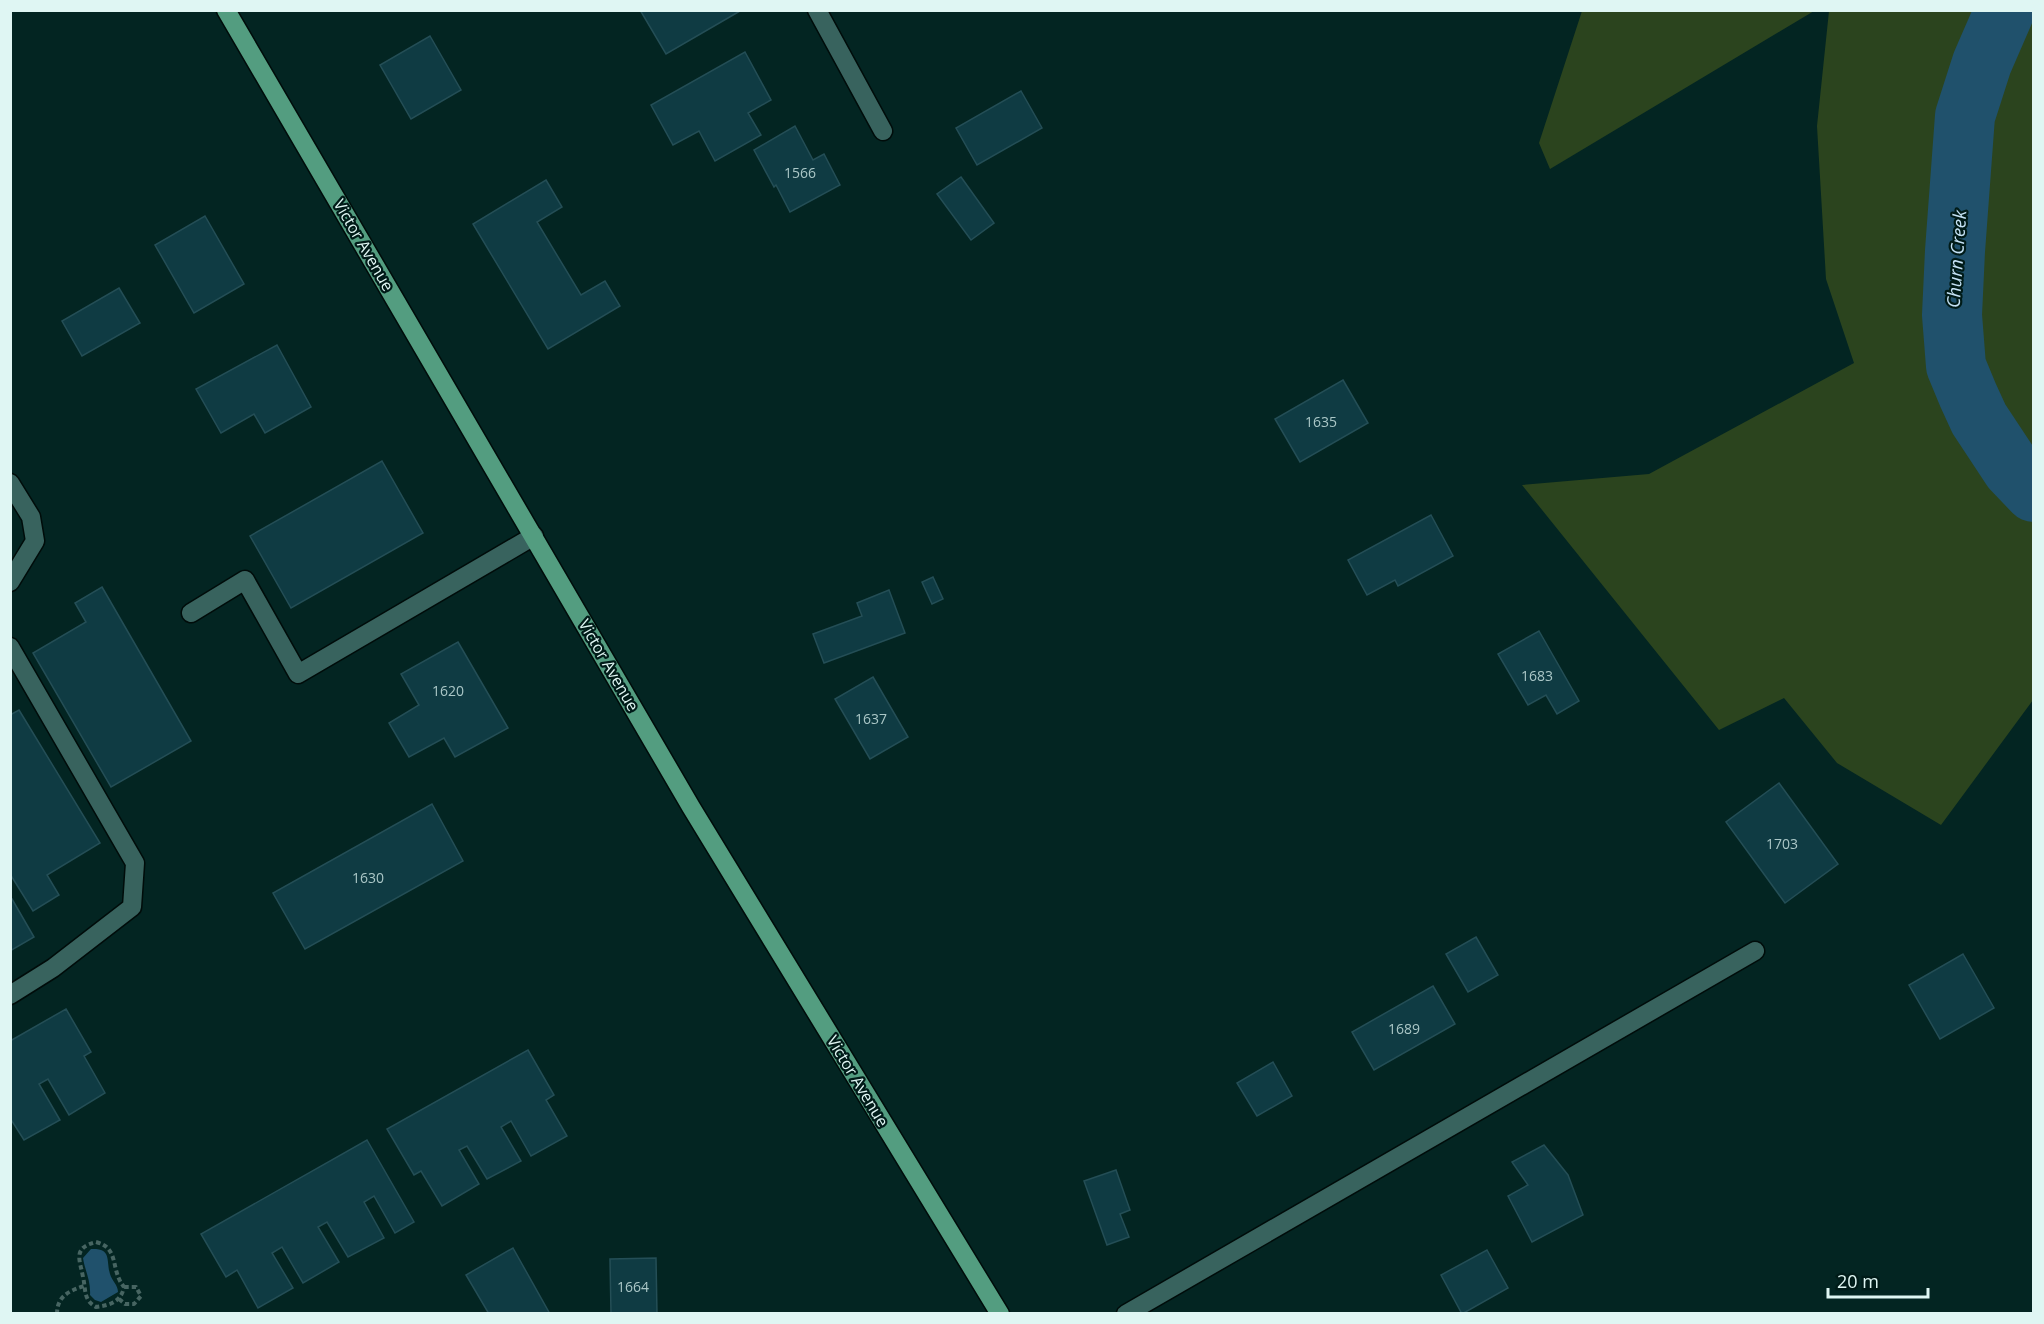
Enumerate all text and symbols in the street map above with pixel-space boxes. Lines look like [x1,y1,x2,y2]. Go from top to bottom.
house number: 1566 [784,163,816,182]
street label: Victor Avenue [329,195,399,295]
water label: Churn Creek [1941,208,1971,309]
house number: 1635 [1305,412,1337,431]
street label: Victor Avenue [574,615,644,715]
house number: 1683 [1521,666,1553,685]
house number: 1620 [432,681,464,700]
house number: 1637 [855,709,887,728]
house number: 1703 [1766,834,1798,853]
house number: 1630 [352,868,384,887]
house number: 1689 [1388,1019,1420,1038]
street label: Victor Avenue [822,1031,894,1131]
scale bar [1828,1261,1928,1299]
text: 20 m [1837,1269,1879,1293]
house number: 1664 [617,1277,649,1296]

